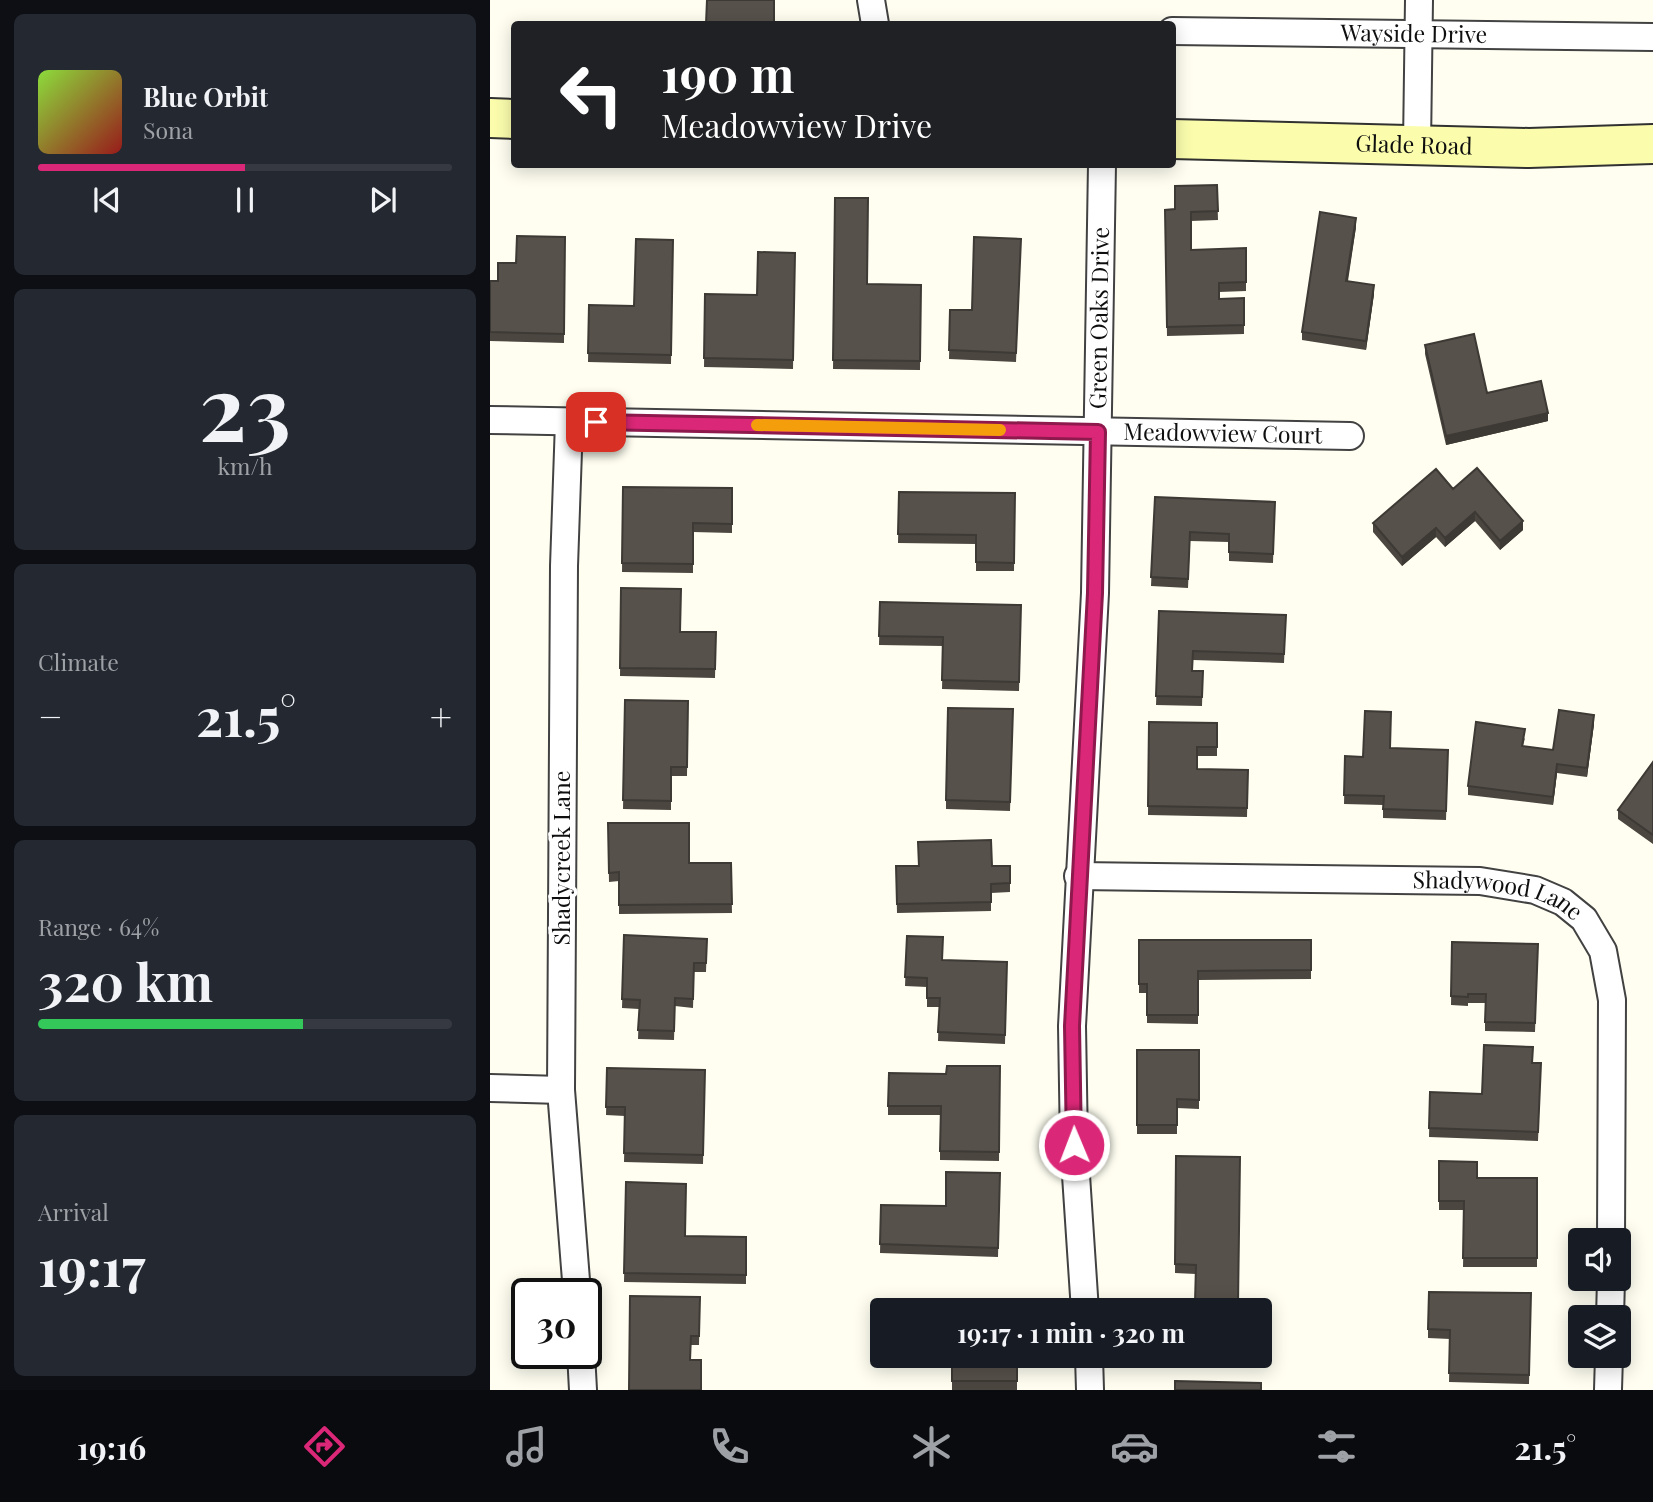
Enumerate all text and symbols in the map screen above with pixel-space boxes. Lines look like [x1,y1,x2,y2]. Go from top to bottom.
street label: Wayside Drive [1340,16,1487,49]
text: 190 m [661,40,794,105]
icon: left [546,49,637,140]
text: Blue Orbit [143,79,268,114]
text: Meadowview Drive [661,103,932,146]
text: Sona [143,114,193,145]
street label: Glade Road [1355,127,1473,161]
icon: previous [88,181,126,219]
icon: pause [226,181,264,219]
icon: next [364,181,402,219]
street label: Green Oaks Drive [1081,227,1115,409]
text: 23 [199,344,291,465]
pin [566,392,626,452]
icon: arrive [577,403,615,441]
street label: Meadowview Court [1123,415,1323,449]
text: km/h [217,450,273,481]
text: Climate [38,646,119,677]
text: 21.5° [196,681,296,750]
text: − [38,690,63,741]
text: + [430,690,452,741]
street label: Shadycreek Lane [545,771,576,945]
street label: Shadywood Lane [1412,863,1590,926]
text: Range · 64% [38,911,159,942]
text: 320 km [38,946,213,1015]
position arrow [1037,1108,1111,1182]
text: Arrival [38,1196,109,1227]
map controls [1568,1228,1631,1368]
button: sound [1568,1228,1631,1291]
text: 19:17 [38,1231,145,1300]
speed limit sign: 30 [511,1278,602,1369]
button: layers [1568,1305,1631,1368]
text: 19:17 · 1 min · 320 m [957,1315,1185,1350]
icon: directions [300,1422,349,1471]
icon: music [502,1422,551,1471]
icon: phone [705,1422,754,1471]
icon: climate [907,1422,956,1471]
icon: car [1110,1422,1159,1471]
icon: filters [1312,1422,1361,1471]
text: 19:16 [77,1425,146,1468]
text: 21.5° [1514,1425,1576,1468]

